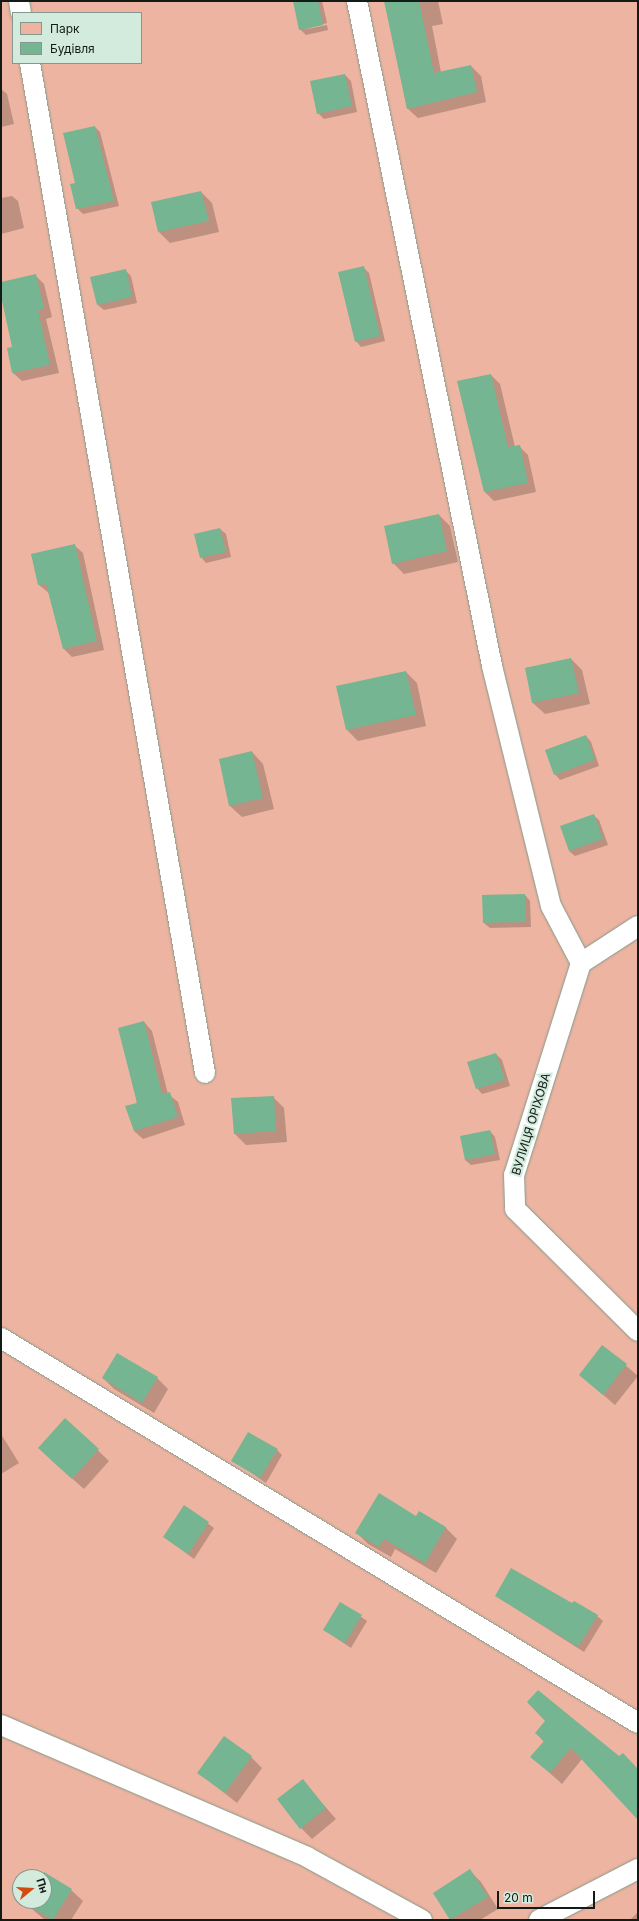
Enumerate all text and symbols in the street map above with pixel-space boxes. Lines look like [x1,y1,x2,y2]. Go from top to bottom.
legend [12,12,142,64]
text: Парк [50,21,80,36]
text: Будівля [50,41,95,56]
street label: ВУЛИЦЯ ОРІХОВА [509,1071,553,1177]
north arrow [12,1869,52,1909]
text: Пн [33,1876,51,1895]
scale bar [499,1883,597,1909]
text: 20 m [504,1890,533,1905]

